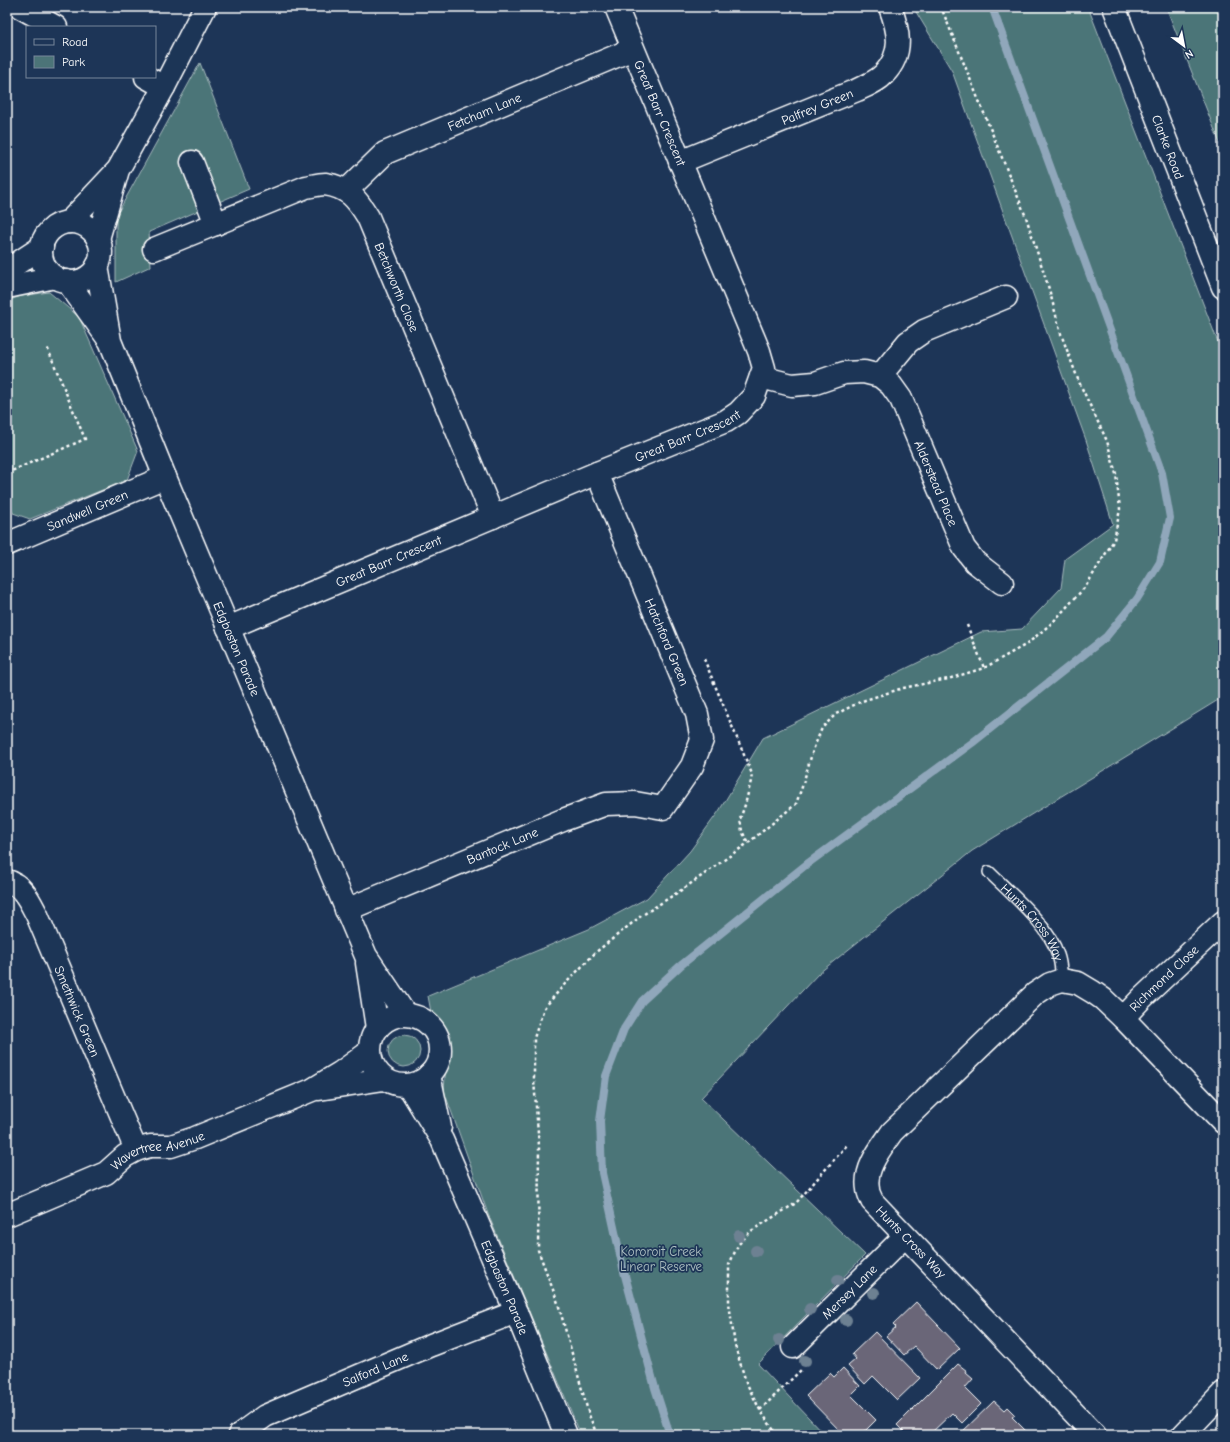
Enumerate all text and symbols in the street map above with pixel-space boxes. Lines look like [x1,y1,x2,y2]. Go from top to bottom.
legend [26,26,156,78]
north arrow [1164,26,1204,66]
text: Road [62,35,88,49]
text: N [1183,47,1196,61]
text: Park [62,55,85,69]
street label: Great Barr Crescent [631,58,690,169]
street label: Palfrey Green [779,85,855,128]
street label: Fetcham Lane [445,89,524,133]
street label: Clarke Road [1149,113,1188,181]
street label: Betchworth Close [372,240,423,335]
street label: Great Barr Crescent [632,405,744,465]
street label: Alderstead Place [912,438,962,529]
street label: Sandwell Green [44,486,130,534]
street label: Great Barr Crescent [333,531,445,590]
street label: Hatchford Green [642,596,692,688]
street label: Edgbaston Parade [211,599,264,699]
street label: Bantock Lane [464,824,540,867]
street label: Hunts Cross Way [998,880,1067,962]
street label: Richmond Close [1126,941,1202,1014]
street label: Smethwick Green [52,963,103,1059]
street label: Wavertree Avenue [107,1127,207,1173]
street label: Hunts Cross Way [873,1203,949,1281]
street label: Edgbaston Parade [479,1238,532,1337]
park label: Kororoit Creek Linear Reserve [620,1244,703,1274]
street label: Mersey Lane [818,1261,880,1322]
street label: Salford Lane [340,1348,411,1390]

